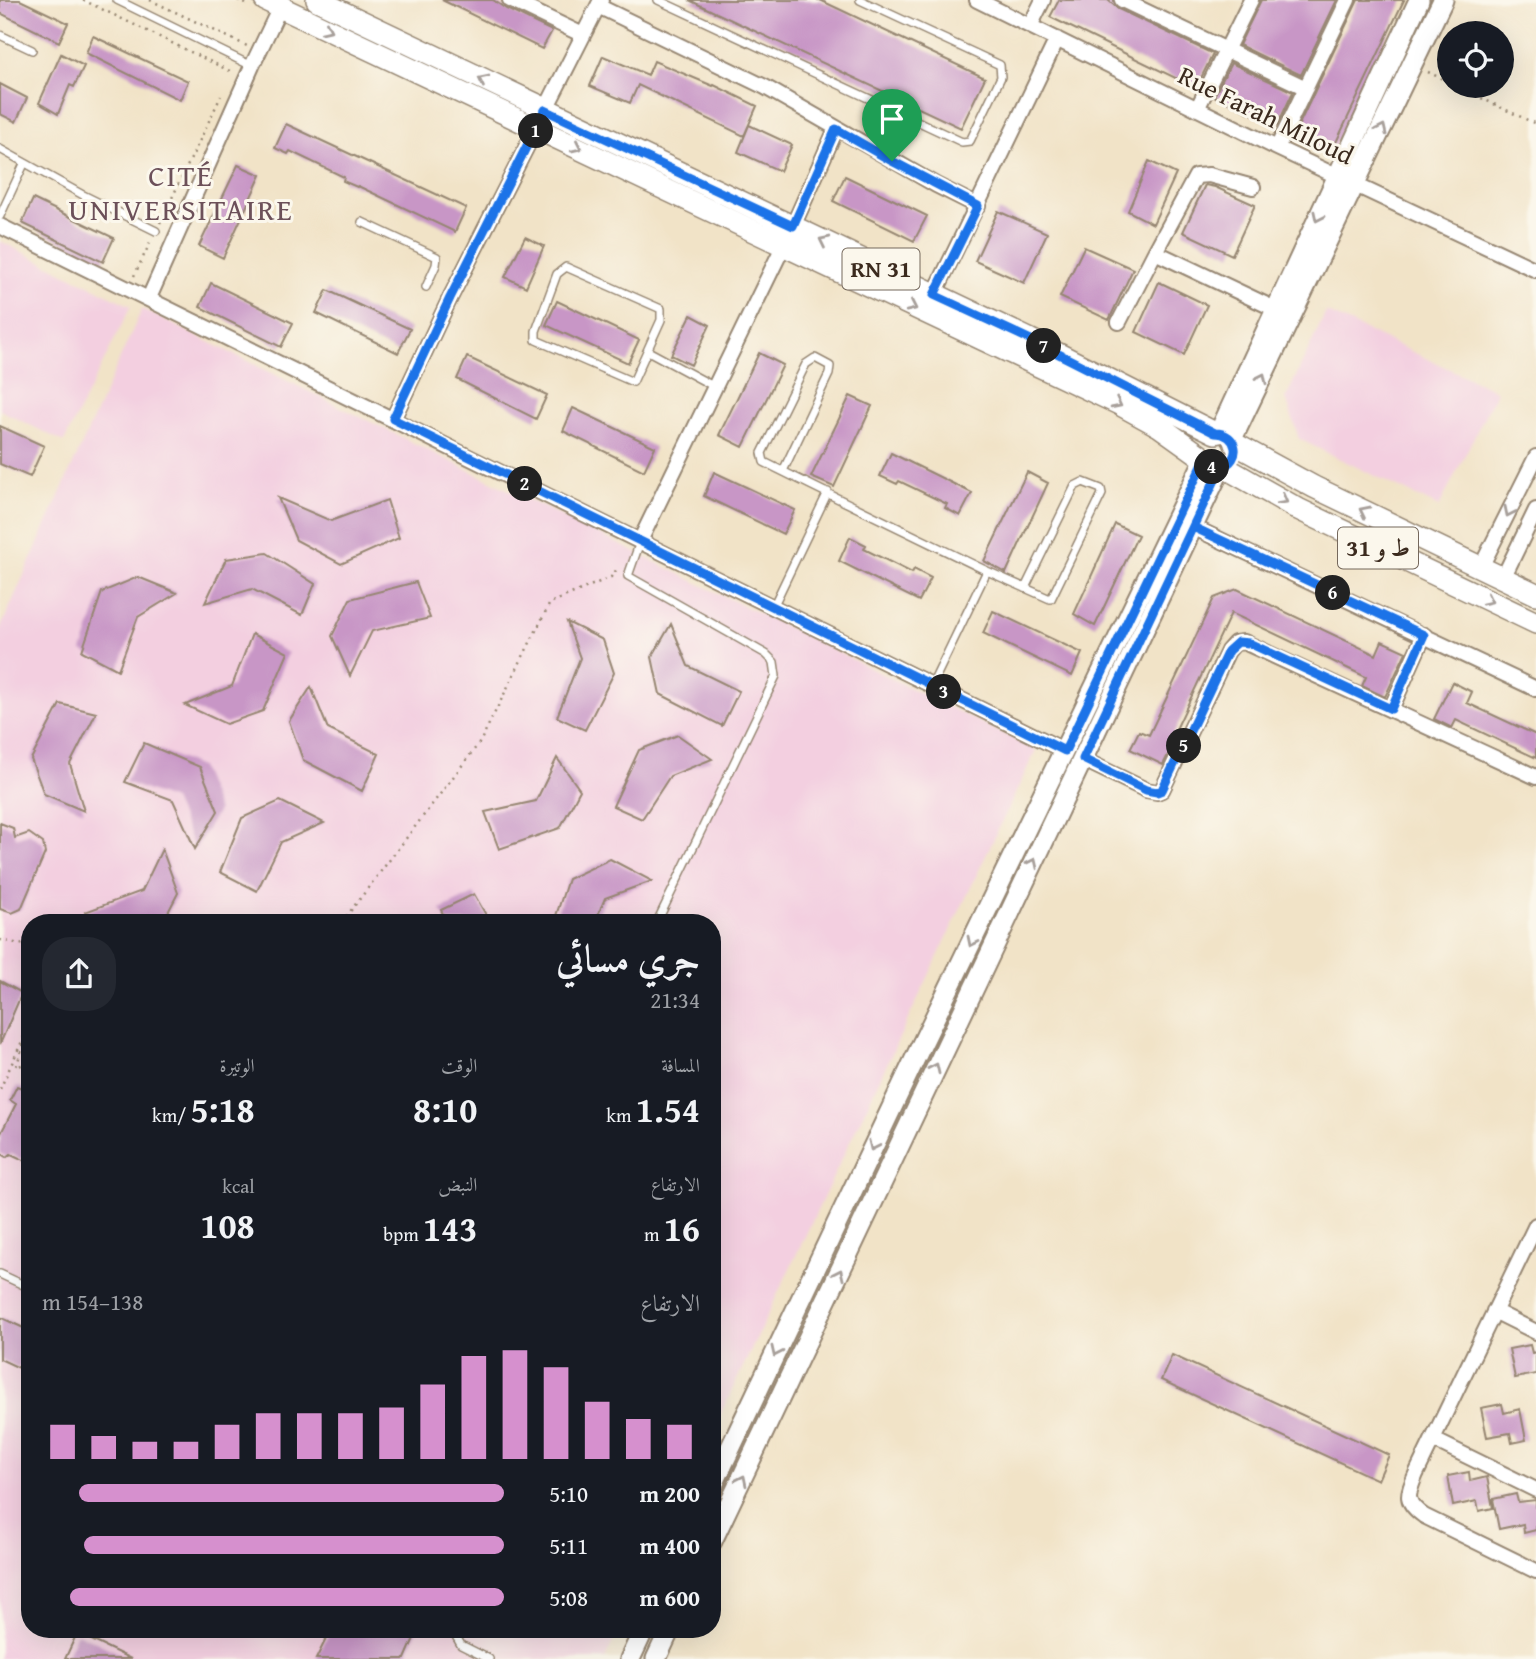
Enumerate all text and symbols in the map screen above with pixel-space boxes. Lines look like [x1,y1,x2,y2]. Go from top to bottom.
one-way arrow [320,21,332,35]
map controls [1437,21,1514,98]
button: locate [1437,21,1514,98]
street label: Rue Farah Miloud [1172,55,1361,174]
one-way arrow [478,75,490,89]
pin [862,89,922,161]
icon: arrive [873,100,911,138]
pin: 1 [518,114,554,148]
text: 1 [531,116,540,144]
one-way arrow [1373,124,1387,136]
one-way arrow [570,139,582,153]
district label: CITÉ UNIVERSITAIRE [68,153,294,231]
one-way arrow [1312,210,1326,222]
one-way arrow [819,235,831,249]
road number: RN 31 [842,248,920,290]
one-way arrow [905,299,917,313]
pin: 7 [1026,328,1062,364]
text: 7 [1039,331,1048,359]
one-way arrow [1253,373,1267,385]
one-way arrow [1110,396,1122,410]
pin: 4 [1194,449,1230,484]
text: 4 [1207,452,1216,480]
pin: 2 [508,466,542,502]
text: 2 [520,469,529,497]
one-way arrow [1276,492,1289,505]
one-way arrow [1359,505,1371,519]
one-way arrow [1503,505,1517,517]
road number: ط و 31 [1338,528,1418,568]
pin: 6 [1316,576,1350,610]
text: 6 [1328,578,1337,606]
one-way arrow [1481,592,1493,606]
pin: 3 [926,674,962,710]
text: 3 [939,677,948,705]
pin: 5 [1166,728,1202,764]
text: 5 [1179,731,1188,759]
one-way arrow [1025,857,1039,870]
text: جري مسائي [556,929,700,985]
one-way arrow [967,935,981,947]
button: share [42,937,116,1011]
text: 21:34 [650,983,700,1016]
text: الوتيرة [220,1051,255,1079]
text: الوقت [441,1051,477,1079]
text: المسافة [661,1051,700,1079]
one-way arrow [927,1063,941,1075]
text: 5:18 [190,1084,255,1135]
text: 8:10 [413,1084,477,1135]
text: 1.54 [636,1084,700,1135]
text: /km [152,1101,190,1129]
text: km [606,1101,636,1129]
one-way arrow [868,1139,882,1152]
text: النبض [438,1170,477,1198]
text: الارتفاع [651,1170,700,1198]
text: kcal [222,1172,255,1200]
text: 108 [200,1200,255,1251]
text: 143 [423,1203,477,1254]
text: 16 [664,1203,700,1254]
text: bpm [383,1220,423,1248]
text: m [644,1220,664,1248]
one-way arrow [831,1269,845,1281]
text: 138–154 m [42,1285,143,1318]
text: الارتفاع [640,1286,700,1319]
one-way arrow [770,1345,784,1357]
one-way arrow [733,1475,747,1487]
text: 5:10 [549,1477,588,1510]
text: 200 m [639,1477,700,1510]
text: 5:11 [549,1529,588,1562]
text: 400 m [639,1529,700,1562]
text: 5:08 [549,1581,588,1614]
text: 600 m [639,1581,700,1614]

